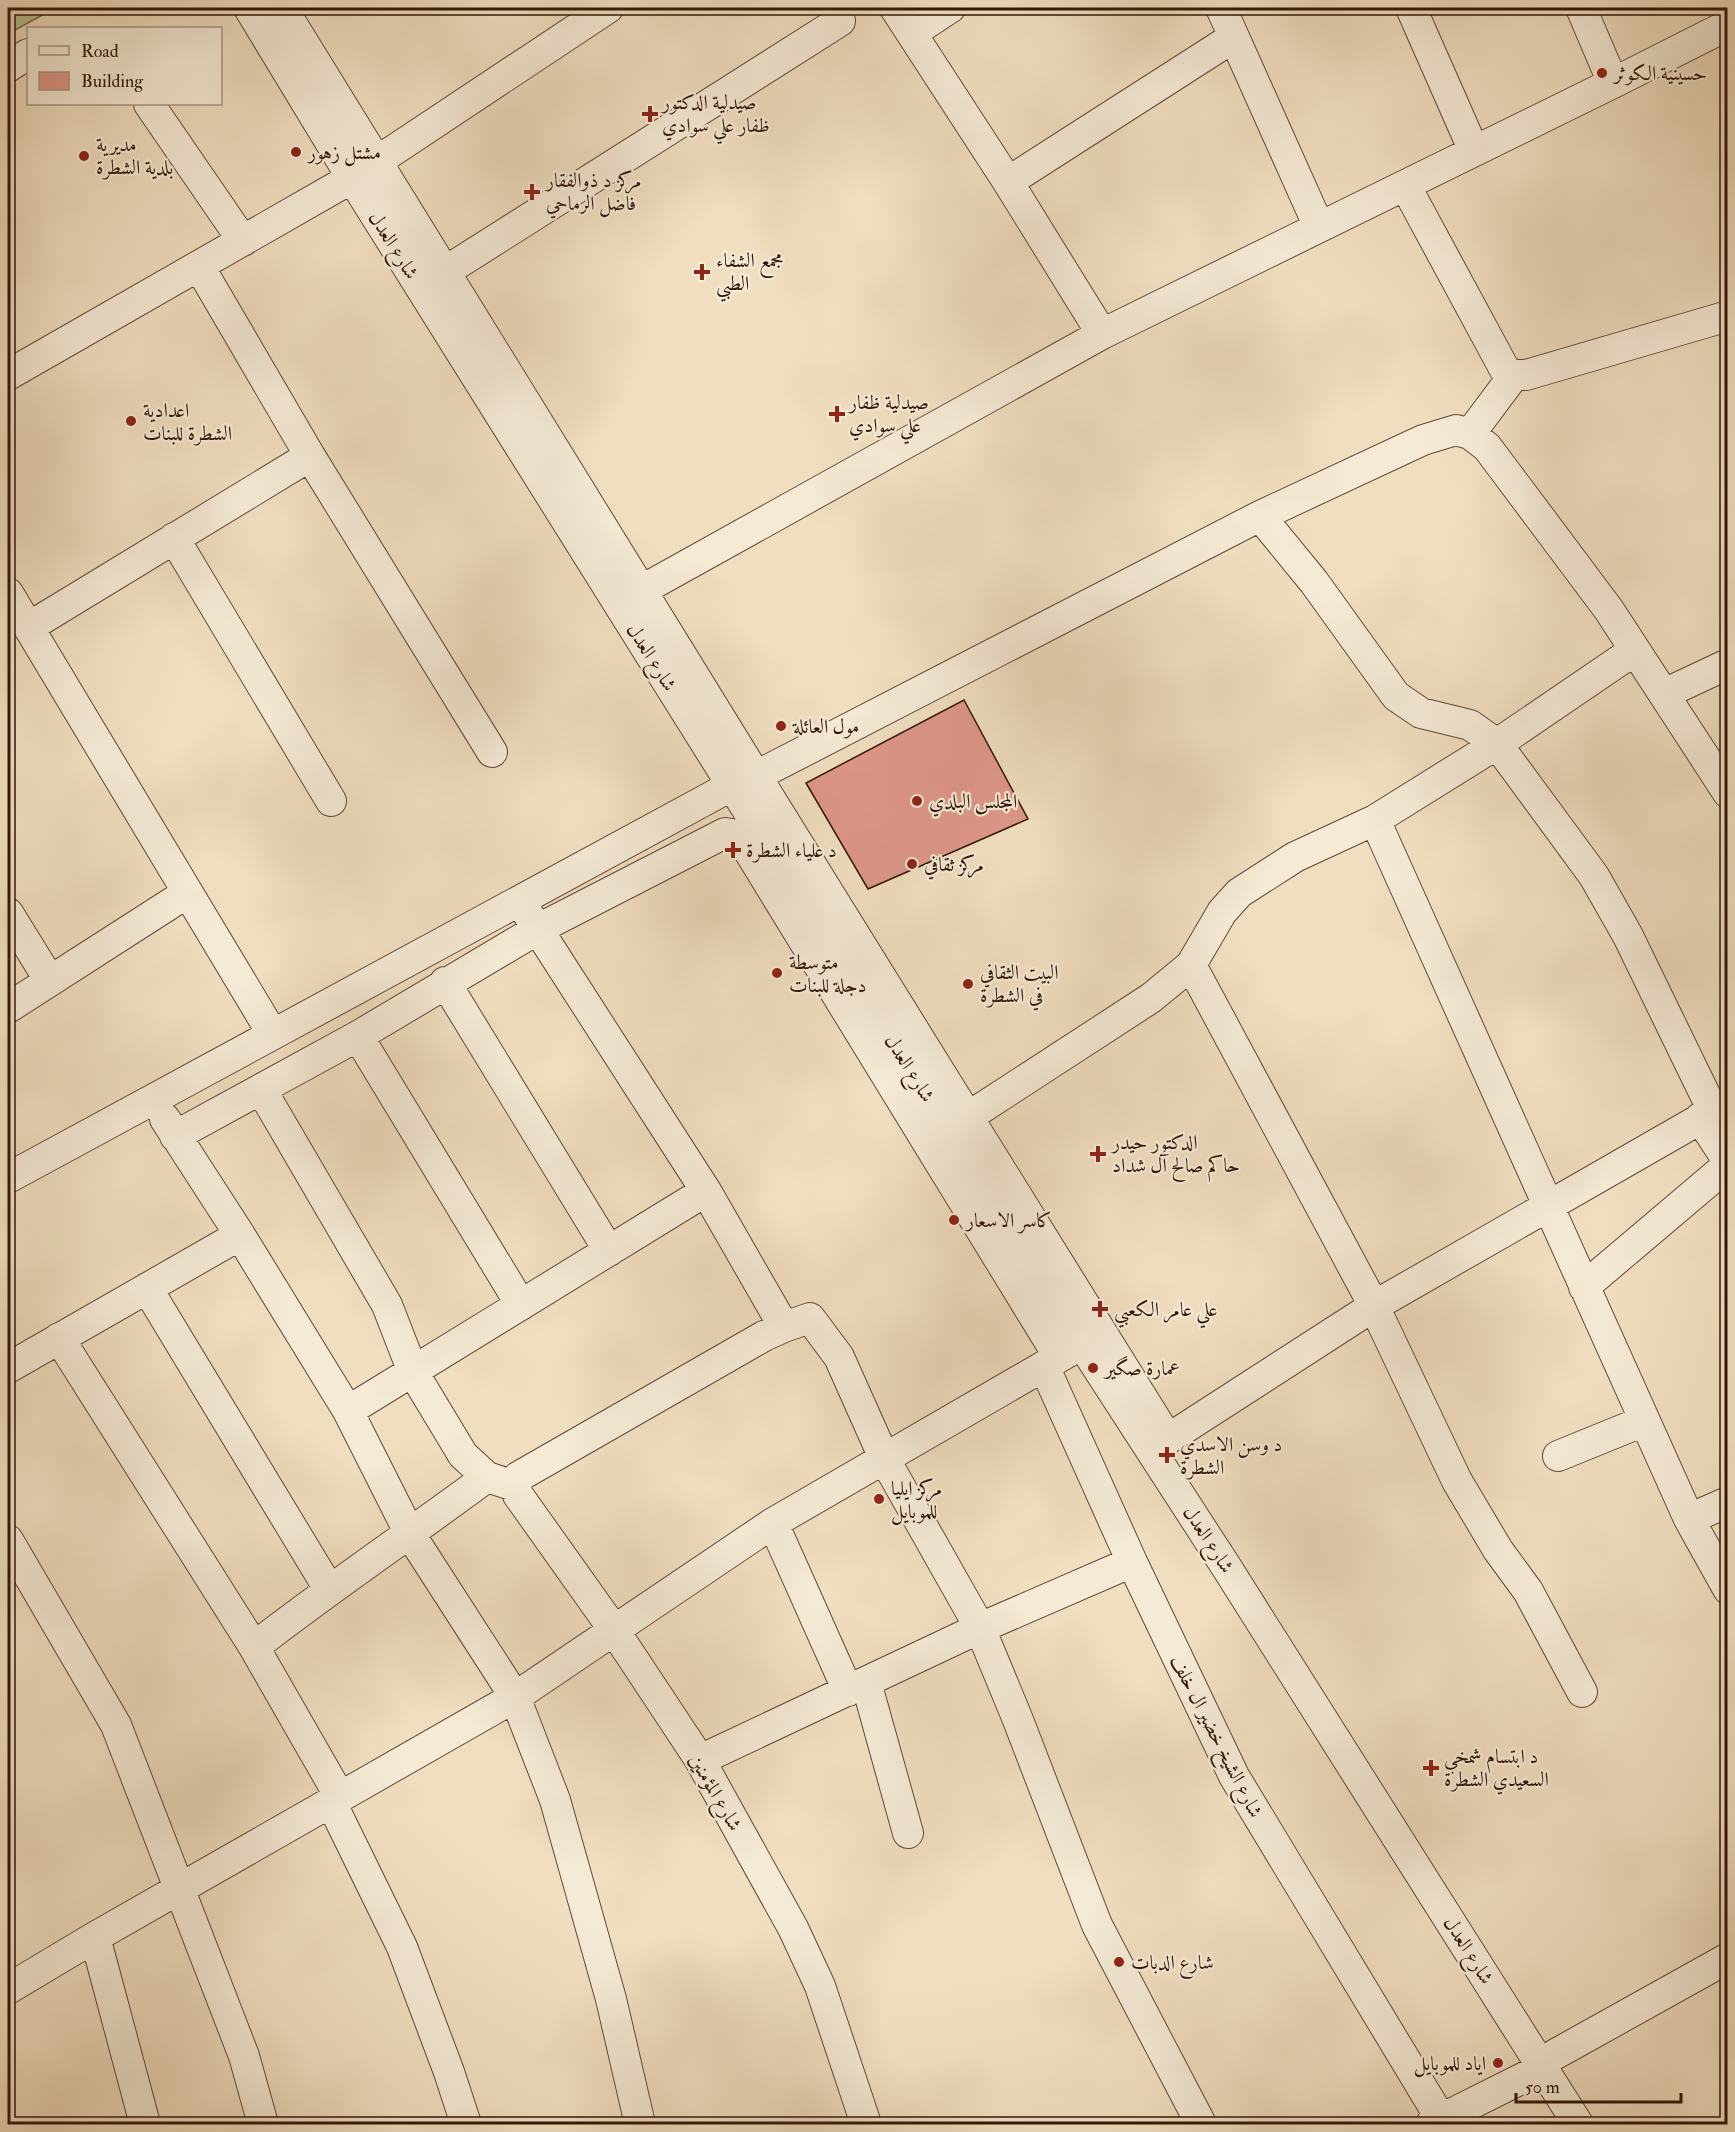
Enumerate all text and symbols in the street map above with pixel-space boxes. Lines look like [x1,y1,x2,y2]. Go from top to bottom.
legend [27,27,222,105]
text: Road [81,40,119,63]
place label: حسينية الكوثر [1612,61,1707,86]
marker: حسينية الكوثر [1595,66,1609,80]
text: Building [81,70,144,93]
place label: صيدلية الدكتور ظفار علي سوادي [660,90,770,145]
marker: صيدلية الدكتور ظفار علي سوادي [643,107,657,121]
place label: مديرية بلدية الشطرة [96,132,173,180]
place label: مشتل زهور [306,140,381,167]
marker: مشتل زهور [289,145,303,159]
marker: مديرية بلدية الشطرة [77,149,91,163]
place label: مركز د ذوالفقار فاضل الرماحي [544,168,641,219]
marker: مركز د ذوالفقار فاضل الرماحي [523,183,541,201]
street label: شارع العدل [359,207,424,287]
place label: مجمع الشفاء الطبي [716,248,784,302]
marker: مجمع الشفاء الطبي [693,263,711,281]
place label: صيدلية ظفار علي سوادي [847,390,929,445]
place label: اعدادية الشطرة للبنات [143,398,232,446]
marker: صيدلية ظفار علي سوادي [830,407,844,421]
marker: اعدادية الشطرة للبنات [124,414,138,428]
street label: شارع العدل [617,619,682,699]
place label: مول العائلة [792,714,859,739]
marker: مول العائلة [774,719,788,733]
place label: المجلس البلدي [929,789,1017,817]
marker: المجلس البلدي [910,794,924,808]
place label: د علياء الشطرة [746,838,837,863]
marker: د علياء الشطرة [724,841,742,859]
place label: مركز ثقافي [924,852,984,880]
marker: مركز ثقافي [905,857,919,871]
place label: متوسطة دجلة للبنات [789,950,867,998]
place label: البيت الثقافي في الشطرة [980,960,1059,1011]
marker: متوسطة دجلة للبنات [770,966,784,980]
marker: البيت الثقافي في الشطرة [961,977,975,991]
street label: شارع العدل [875,1030,940,1110]
place label: الدكتور حيدر حاكم صالح آل شداد [1110,1130,1240,1183]
marker: الدكتور حيدر حاكم صالح آل شداد [1089,1145,1107,1163]
place label: كاسر الاسعار [964,1208,1052,1234]
marker: كاسر الاسعار [947,1213,961,1227]
place label: علي عامر الكعبي [1114,1297,1217,1329]
marker: علي عامر الكعبي [1091,1300,1109,1318]
place label: عمارة صگير [1103,1355,1180,1381]
marker: عمارة صگير [1086,1361,1100,1375]
place label: د وسن الاسدي الشطرة [1180,1432,1282,1480]
marker: د وسن الاسدي الشطرة [1158,1446,1176,1464]
place label: مركز ايليا للموبايل [891,1476,942,1526]
marker: مركز ايليا للموبايل [872,1492,886,1506]
street label: شارع العدل [1173,1501,1240,1580]
street label: شارع الشيخ خضير ال خلف [1160,1651,1268,1824]
place label: د ابتسام شمخي السعيدي الشطرة [1444,1744,1549,1795]
street label: شارع المؤمنين [679,1749,748,1838]
marker: د ابتسام شمخي السعيدي الشطرة [1422,1759,1440,1777]
street label: شارع العدل [1434,1912,1499,1992]
place label: شارع الدبات [1131,1950,1214,1980]
marker: شارع الدبات [1112,1955,1126,1969]
place label: اياد للموبايل [1414,2051,1486,2078]
marker: اياد للموبايل [1491,2056,1505,2070]
scale bar [1516,2066,1681,2104]
text: 50 m [1525,2076,1560,2099]

